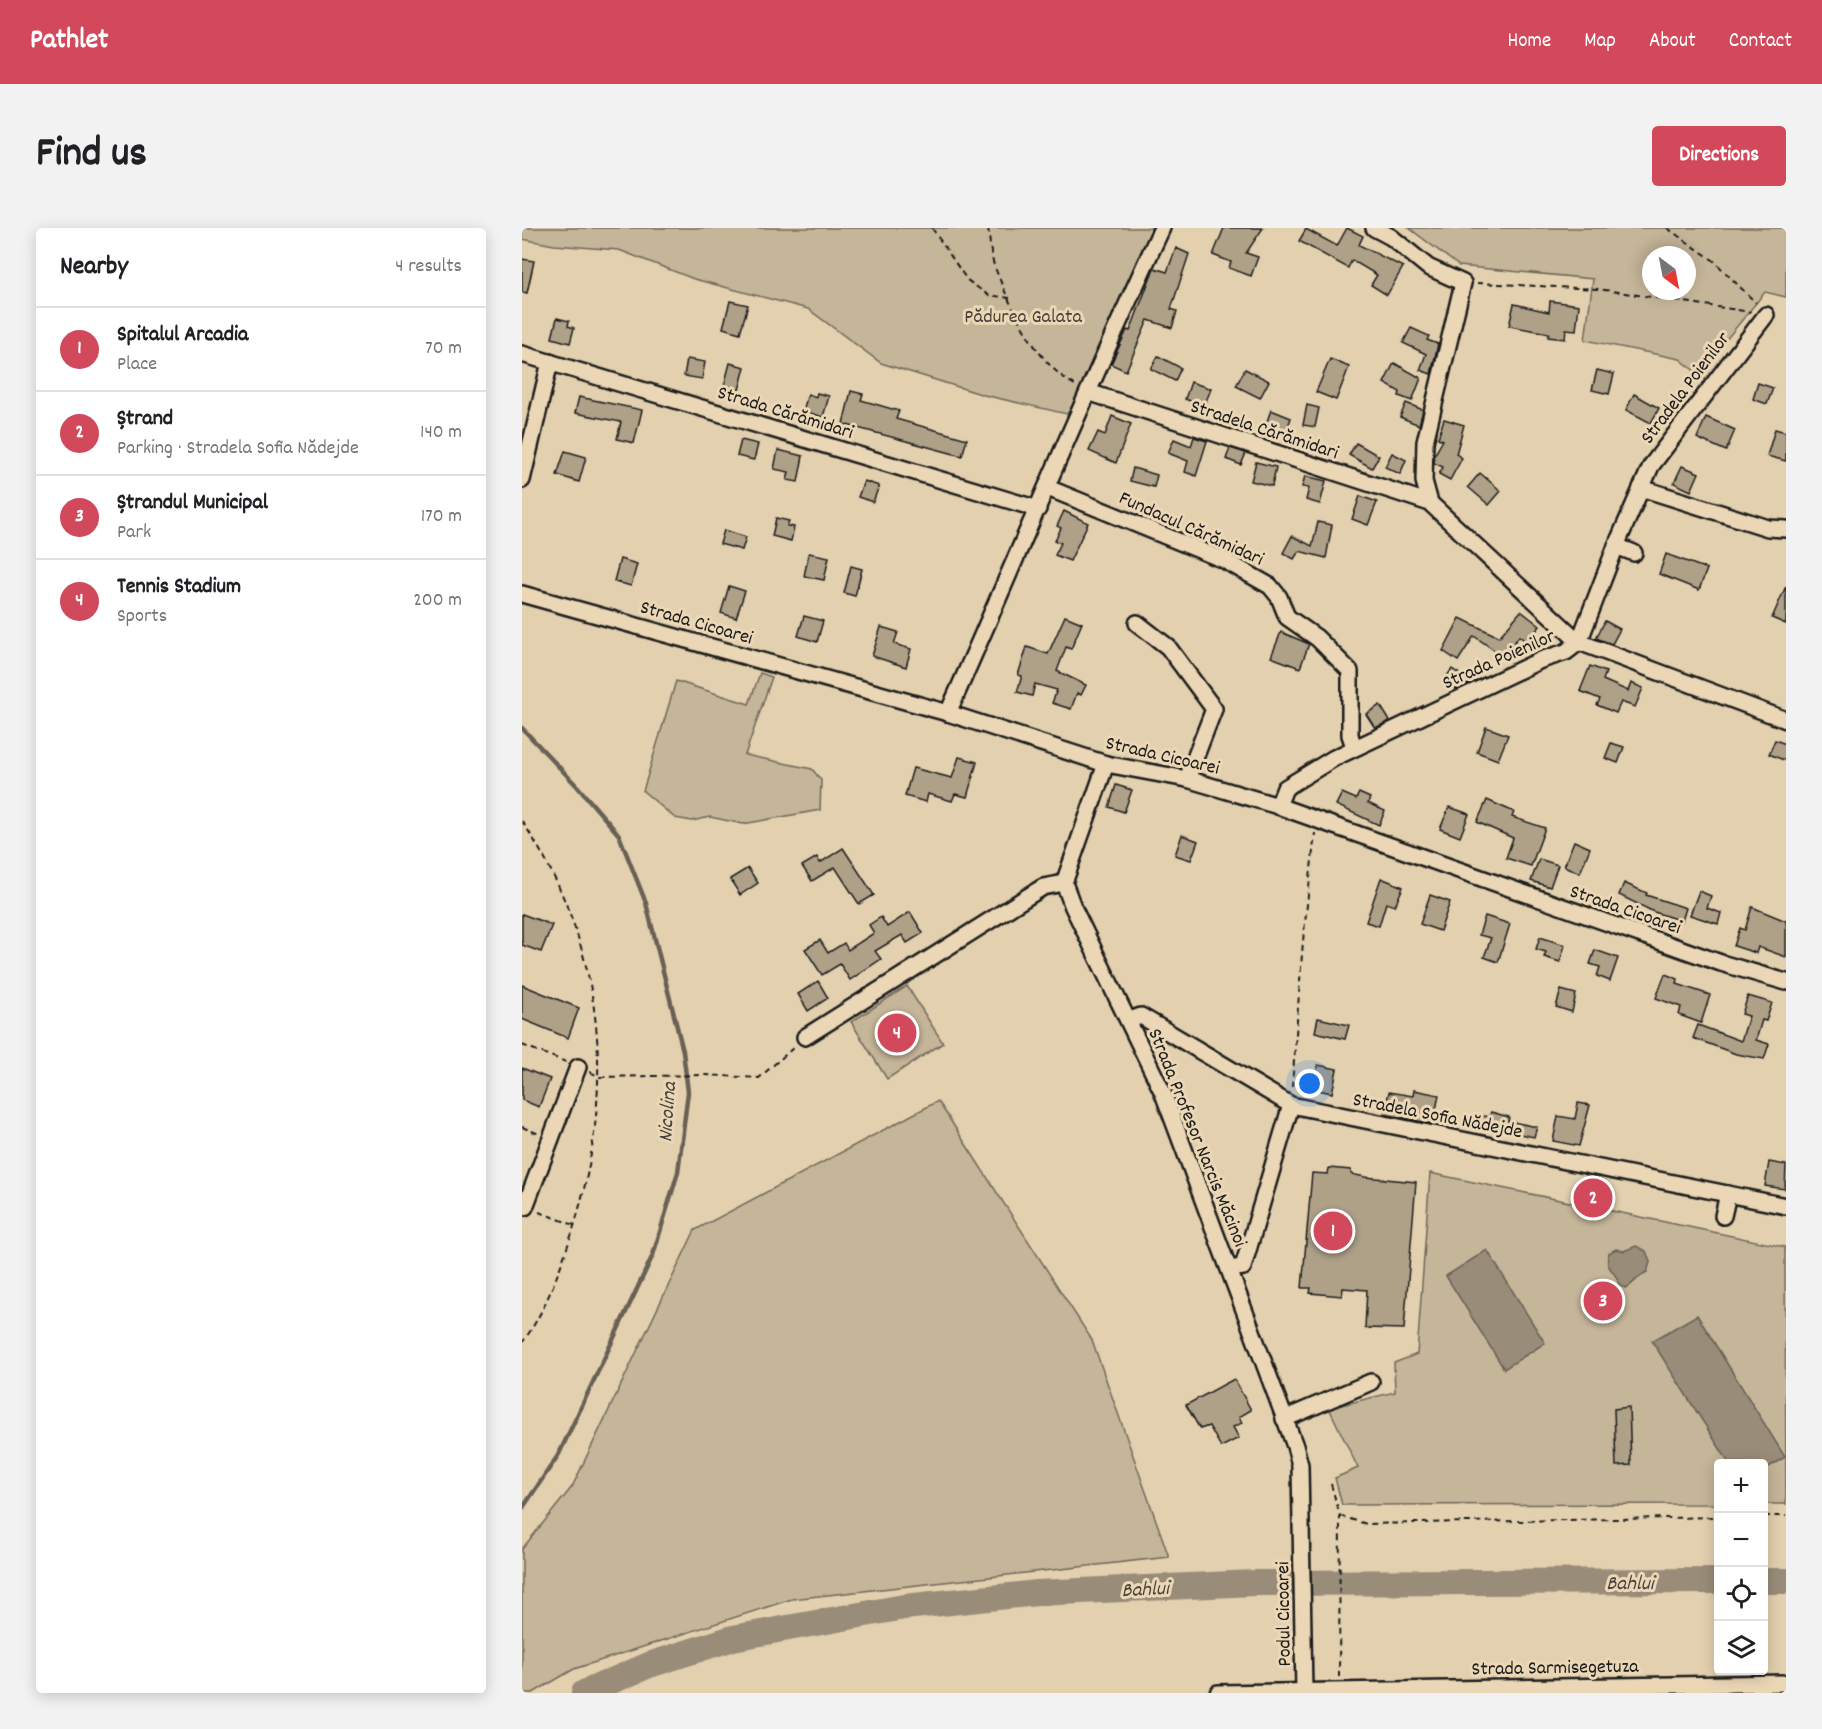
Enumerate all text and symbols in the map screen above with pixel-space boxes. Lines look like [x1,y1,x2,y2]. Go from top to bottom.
text: Pathlet [30,22,108,62]
text: Home [1507,27,1551,57]
text: Map [1584,27,1616,57]
text: About [1649,27,1696,57]
text: Contact [1729,27,1792,57]
text: Find us [36,126,147,186]
button: Directions [1652,126,1786,186]
north arrow [1642,246,1696,300]
text: Nearby [60,249,128,286]
text: 4 results [395,253,462,281]
park label: Pădurea Galata [964,304,1082,332]
text: Spitalul Arcadia [117,320,248,351]
street label: Stradela Poienilor [1635,326,1738,451]
text: 1 [77,335,82,363]
text: 70 m [425,335,462,363]
text: Place [117,351,157,379]
street label: Strada Cărămidari [714,380,857,448]
street label: Stradela Cărămidari [1186,394,1342,468]
text: Ștrand [117,404,173,435]
text: 2 [75,419,84,447]
text: 140 m [420,419,462,447]
text: Parking · Stradela Sofia Nădejde [117,435,359,463]
street label: Fundacul Cărămidari [1114,485,1268,574]
text: Ștrandul Municipal [117,488,268,519]
text: 3 [75,503,84,531]
text: 170 m [421,503,462,531]
text: Park [117,519,151,547]
text: Tennis Stadium [117,572,241,603]
text: 4 [75,587,84,615]
text: 200 m [413,587,462,615]
street label: Strada Cicoarei [637,594,756,653]
text: Sports [117,603,167,631]
street label: Strada Poienilor [1438,623,1561,698]
street label: Strada Cicoarei [1103,730,1222,784]
street label: Strada Cicoarei [1566,879,1685,943]
pin: 4 [878,1010,916,1056]
street label: Strada Profesor Narcis Măcinoi [1140,1025,1253,1252]
your location [1295,1069,1324,1098]
water label: Nicolina [652,1080,686,1143]
street label: Stradela Sofia Nădejde [1350,1087,1525,1147]
pin: 2 [1574,1176,1612,1220]
pin: 1 [1314,1208,1352,1254]
pin: 3 [1584,1278,1622,1324]
map controls [1714,1459,1768,1675]
button: + [1714,1459,1768,1513]
button: − [1714,1513,1768,1567]
street label: Podul Cicoarei [1270,1561,1300,1667]
button: locate [1714,1567,1768,1621]
water label: Bahlui [1606,1570,1657,1600]
water label: Bahlui [1121,1575,1173,1607]
button: layers [1714,1621,1768,1675]
street label: Strada Sarmisegetuza [1471,1654,1639,1684]

